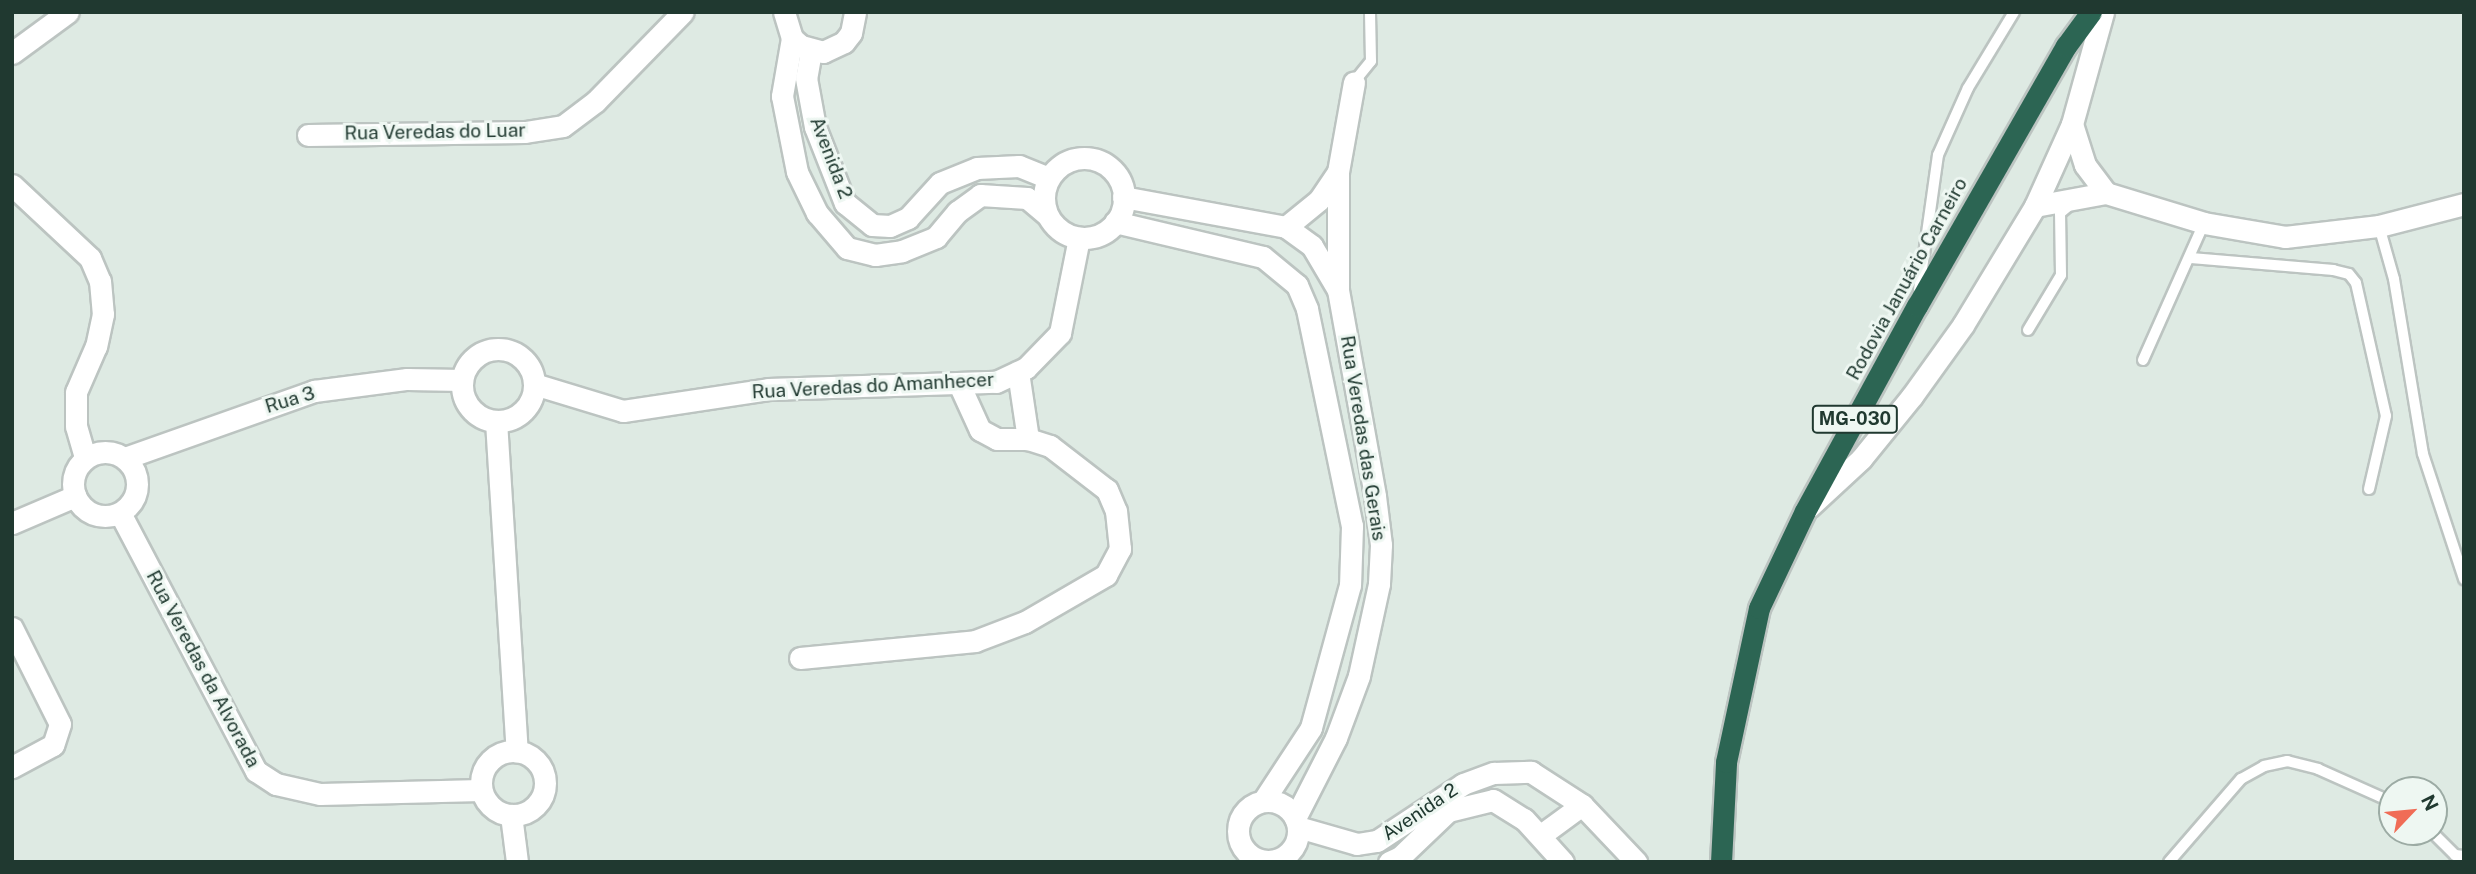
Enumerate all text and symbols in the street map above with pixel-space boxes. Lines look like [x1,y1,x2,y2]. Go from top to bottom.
street label: Avenida 2 [805,114,857,202]
street label: Rua Veredas do Luar [344,119,526,145]
street label: Rodovia Januário Carneiro [1842,174,1972,384]
street label: Rua Veredas das Gerais [1335,333,1391,543]
street label: Rua Veredas do Amanhecer [751,368,995,404]
street label: Rua 3 [262,382,318,418]
road number: MG-030 [1811,404,1899,433]
street label: Rua Veredas da Alvorada [141,566,265,772]
north arrow [2378,776,2448,846]
street label: Avenida 2 [1378,779,1462,845]
text: N [2417,791,2443,814]

